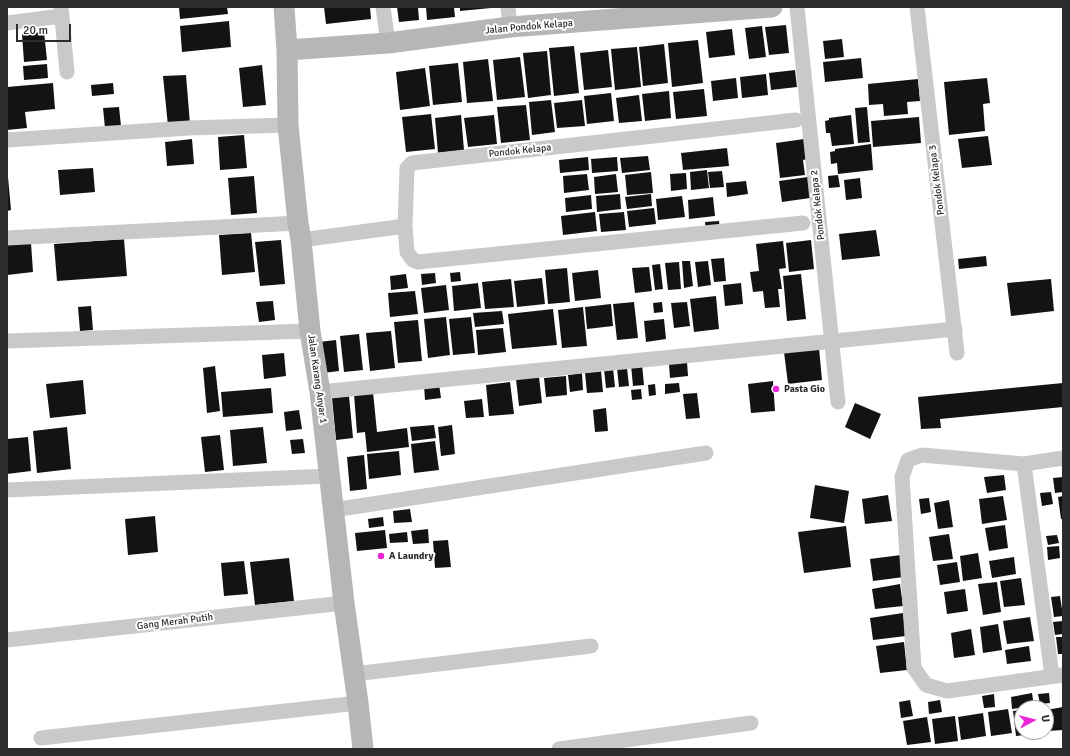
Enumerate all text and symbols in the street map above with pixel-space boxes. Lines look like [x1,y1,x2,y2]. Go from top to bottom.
scale bar [18,16,73,42]
street label: Jalan Pondok Kelapa [485,17,573,37]
text: 20 m [23,23,48,38]
street label: Pondok Kelapa [488,142,552,160]
street label: Pondok Kelapa 3 [927,144,947,216]
street label: Pondok Kelapa 2 [808,169,828,241]
street label: Jalan Karang Anyar 1 [305,334,329,424]
place label: Pasta Gio [784,383,825,395]
marker: Pasta Gio [771,384,781,394]
place label: A Laundry [389,550,434,562]
marker: A Laundry [376,551,386,561]
street label: Gang Merah Putih [136,611,214,633]
north arrow [1014,700,1054,740]
text: U [1039,714,1052,723]

